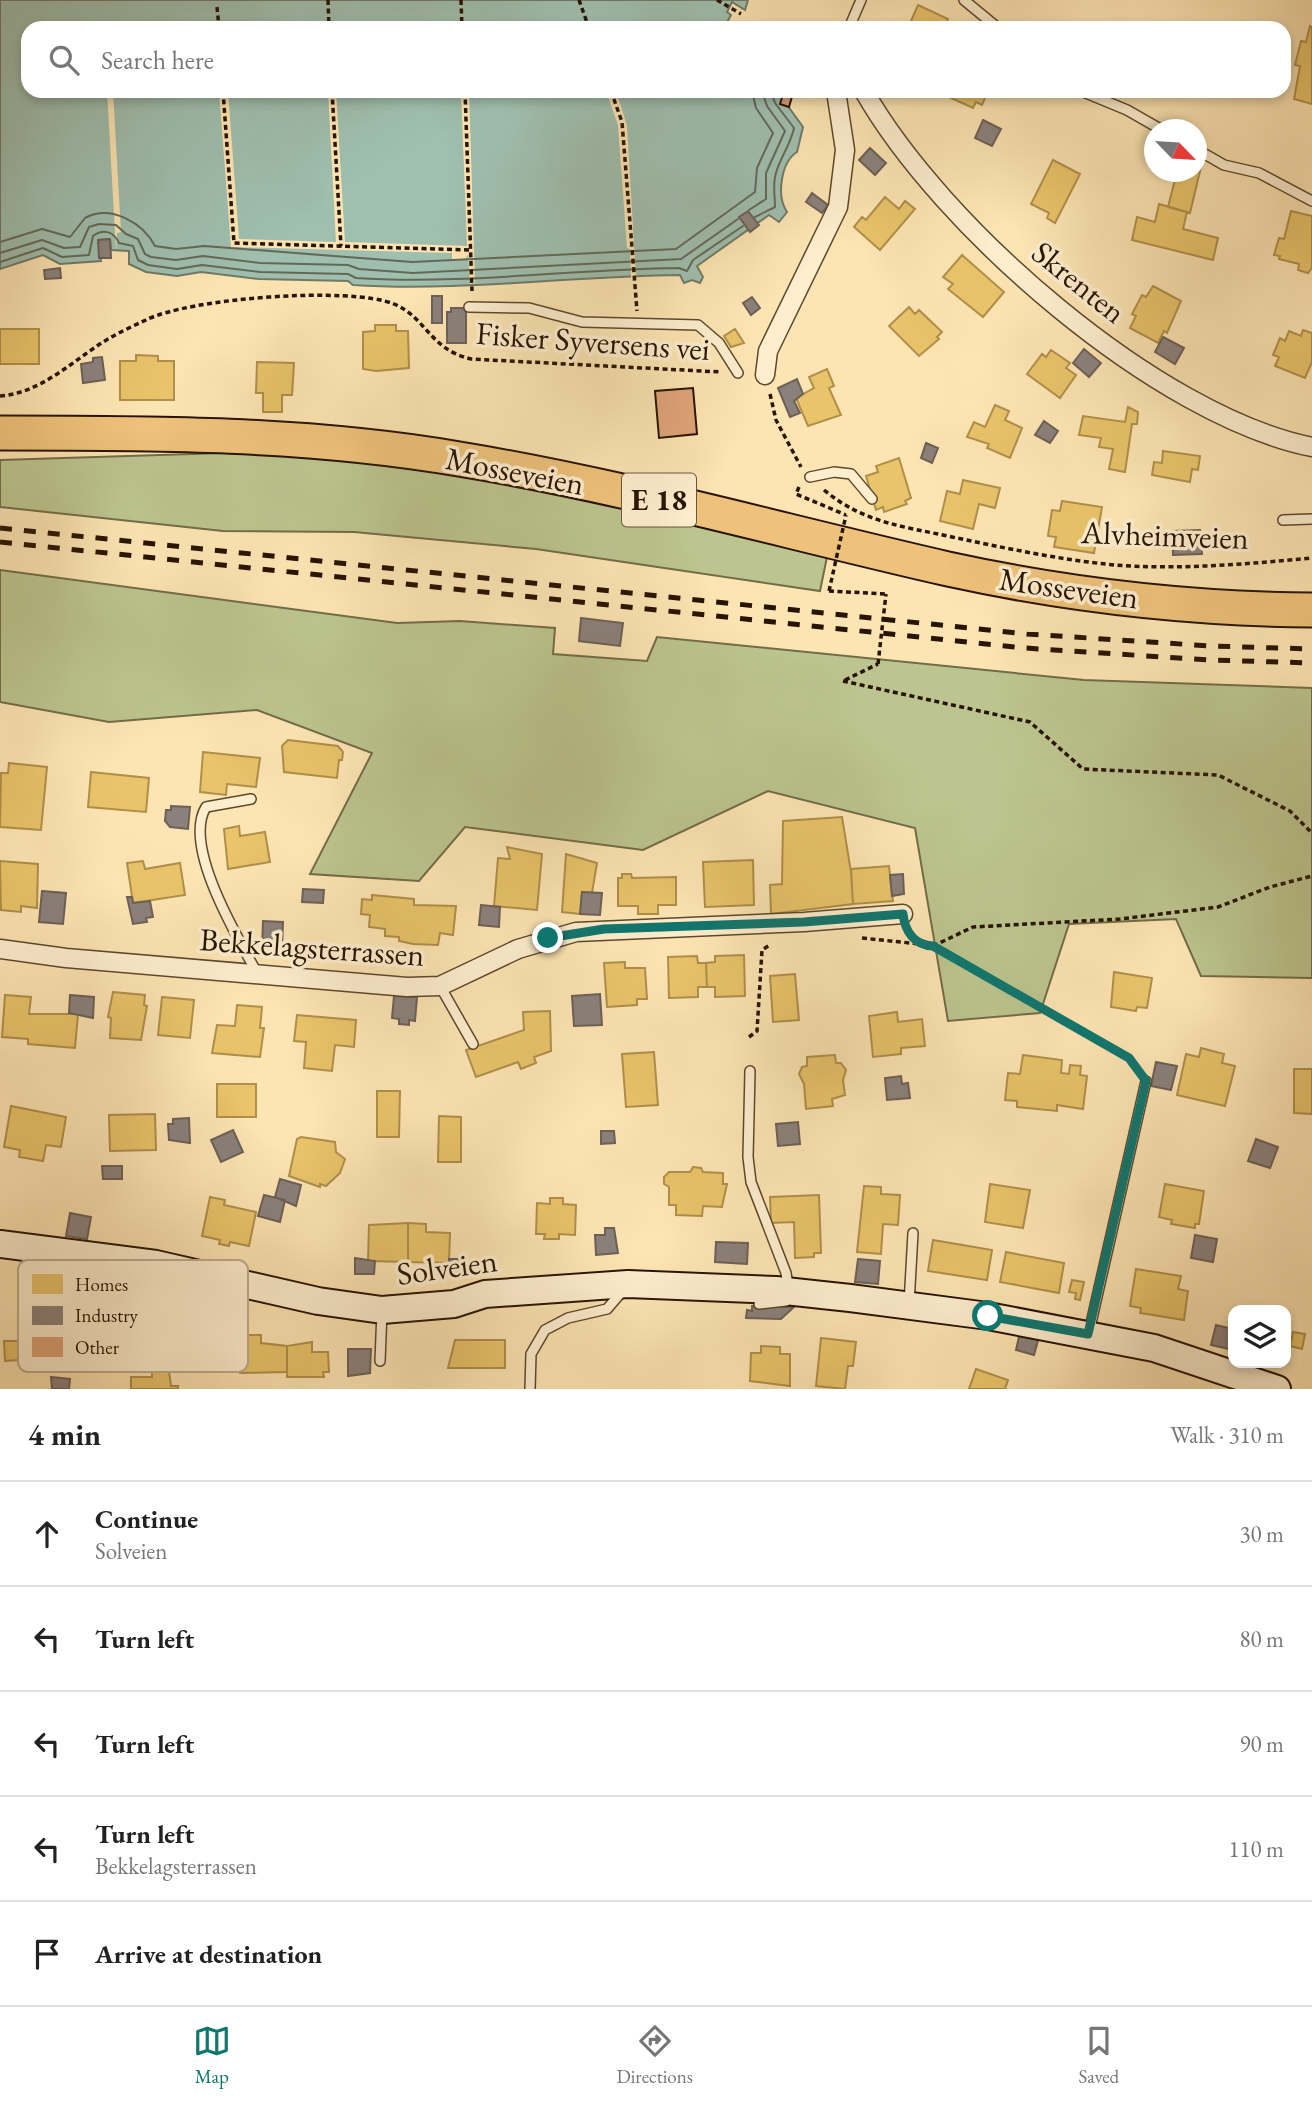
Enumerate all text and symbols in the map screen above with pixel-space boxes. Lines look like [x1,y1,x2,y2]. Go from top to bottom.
search box [21,21,1291,98]
icon: search [45,41,83,79]
text: Search here [101,43,214,77]
north arrow [1144,119,1207,182]
street label: Skrenten [1023,231,1135,333]
street label: Fisker Syversens vei [475,312,712,370]
street label: Mosseveien [442,437,588,505]
road number: E 18 [622,474,696,526]
street label: Alvheimveien [1079,511,1250,559]
street label: Mosseveien [997,557,1141,619]
street label: Bekkelagsterrassen [198,918,426,976]
route end [532,922,563,953]
street label: Solveien [394,1239,500,1295]
legend [18,1260,248,1372]
text: Homes [75,1272,128,1297]
route start [972,1300,1003,1331]
text: Industry [75,1303,139,1328]
map controls [1228,1305,1291,1368]
button: layers [1228,1305,1291,1368]
text: Other [75,1335,120,1360]
text: 4 min [28,1415,101,1454]
text: Walk · 310 m [1170,1420,1284,1450]
text: Continue [95,1502,198,1536]
icon: ahead [28,1515,66,1553]
text: 30 m [1239,1519,1284,1549]
text: Solveien [95,1536,167,1566]
icon: left [28,1620,66,1658]
text: Turn left [95,1622,194,1656]
text: 80 m [1239,1624,1284,1654]
icon: left [28,1725,66,1763]
text: Turn left [95,1727,194,1761]
text: 90 m [1239,1729,1284,1759]
text: Turn left [95,1817,194,1851]
icon: left [28,1830,66,1868]
text: 110 m [1228,1834,1284,1864]
text: Bekkelagsterrassen [95,1851,257,1881]
icon: arrive [28,1935,66,1973]
text: Arrive at destination [95,1937,322,1971]
tab: Map [193,2022,231,2089]
tab: Directions [616,2022,693,2089]
tab: Saved [1078,2022,1119,2089]

